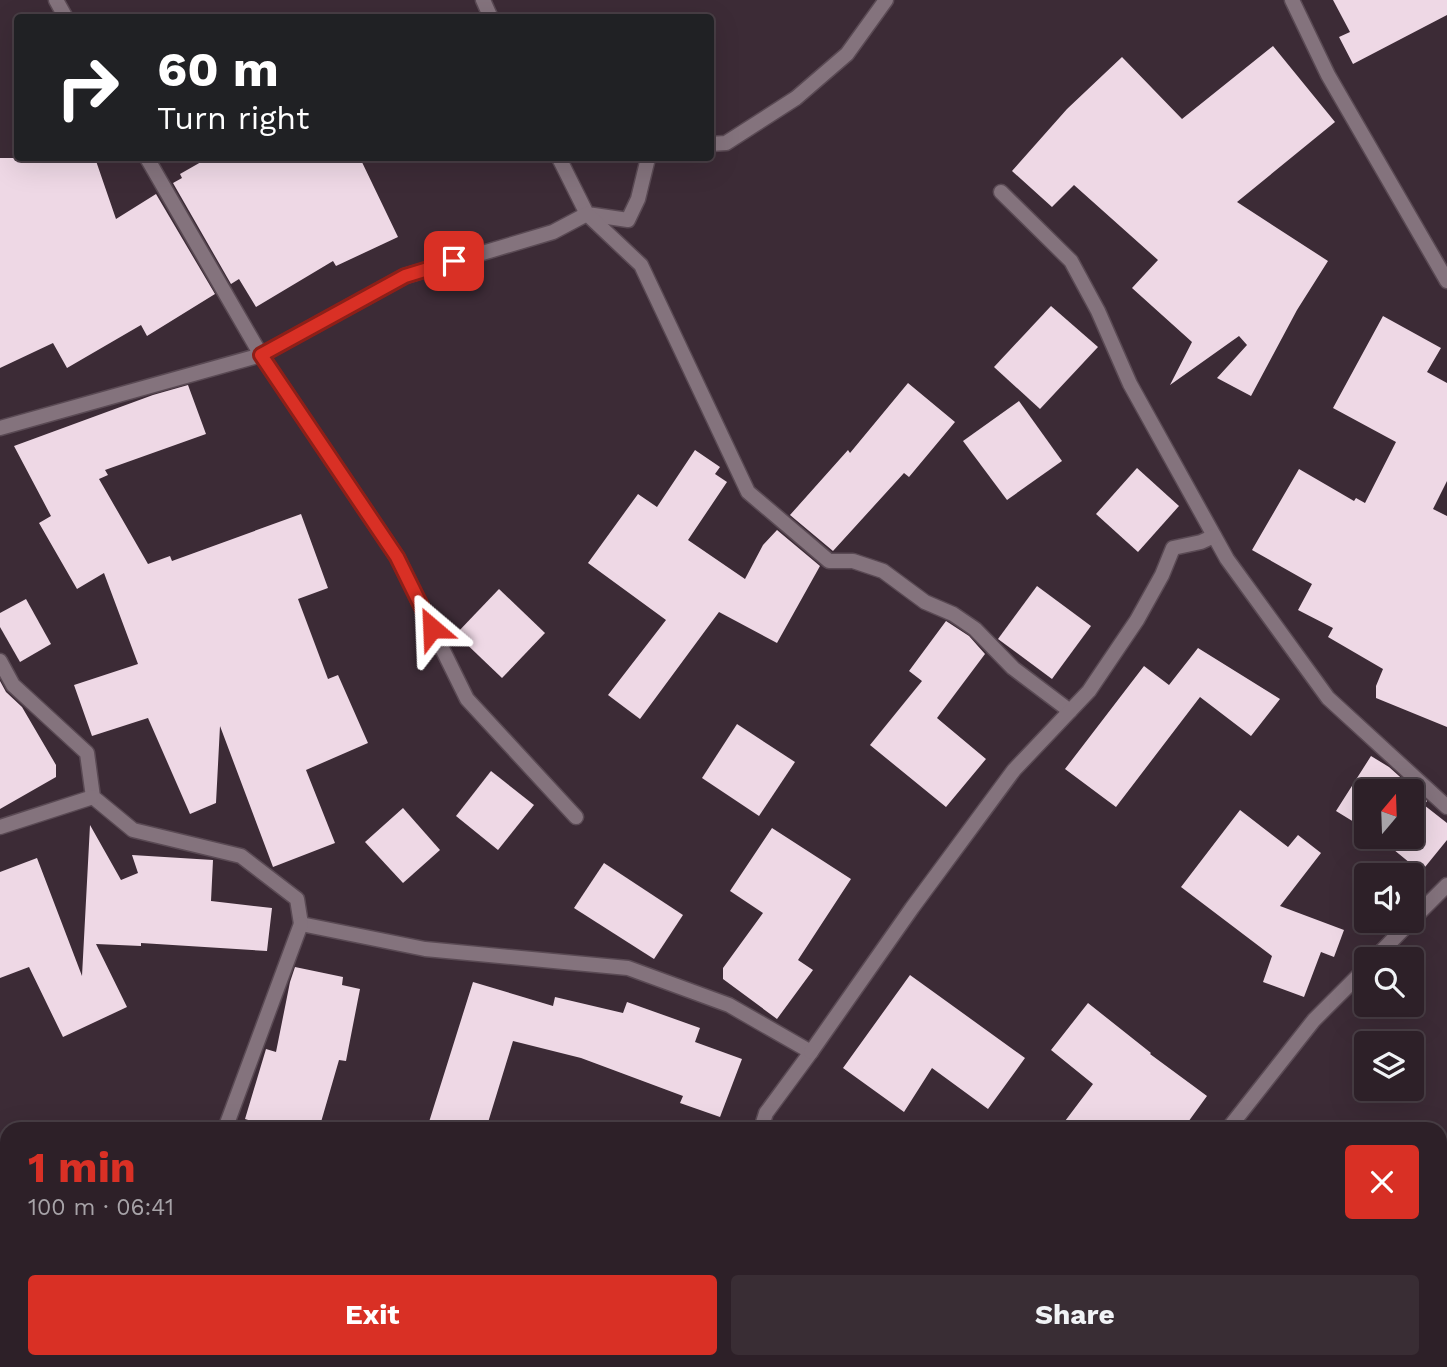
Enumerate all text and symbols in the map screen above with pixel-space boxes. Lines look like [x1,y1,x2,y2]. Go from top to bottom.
text: 60 m [157,40,279,98]
icon: right [42,42,133,133]
text: Turn right [157,99,309,137]
pin [424,231,484,291]
icon: arrive [435,242,473,280]
position arrow [395,591,469,665]
north arrow [1354,779,1424,849]
map controls [1354,779,1424,1101]
button: sound [1354,863,1424,933]
button: search [1354,947,1424,1017]
button: layers [1354,1031,1424,1101]
text: 1 min [28,1143,136,1192]
button: close [1345,1145,1419,1219]
text: 100 m · 06:41 [28,1194,174,1221]
button: Exit [28,1275,717,1355]
button: Share [731,1275,1419,1355]

